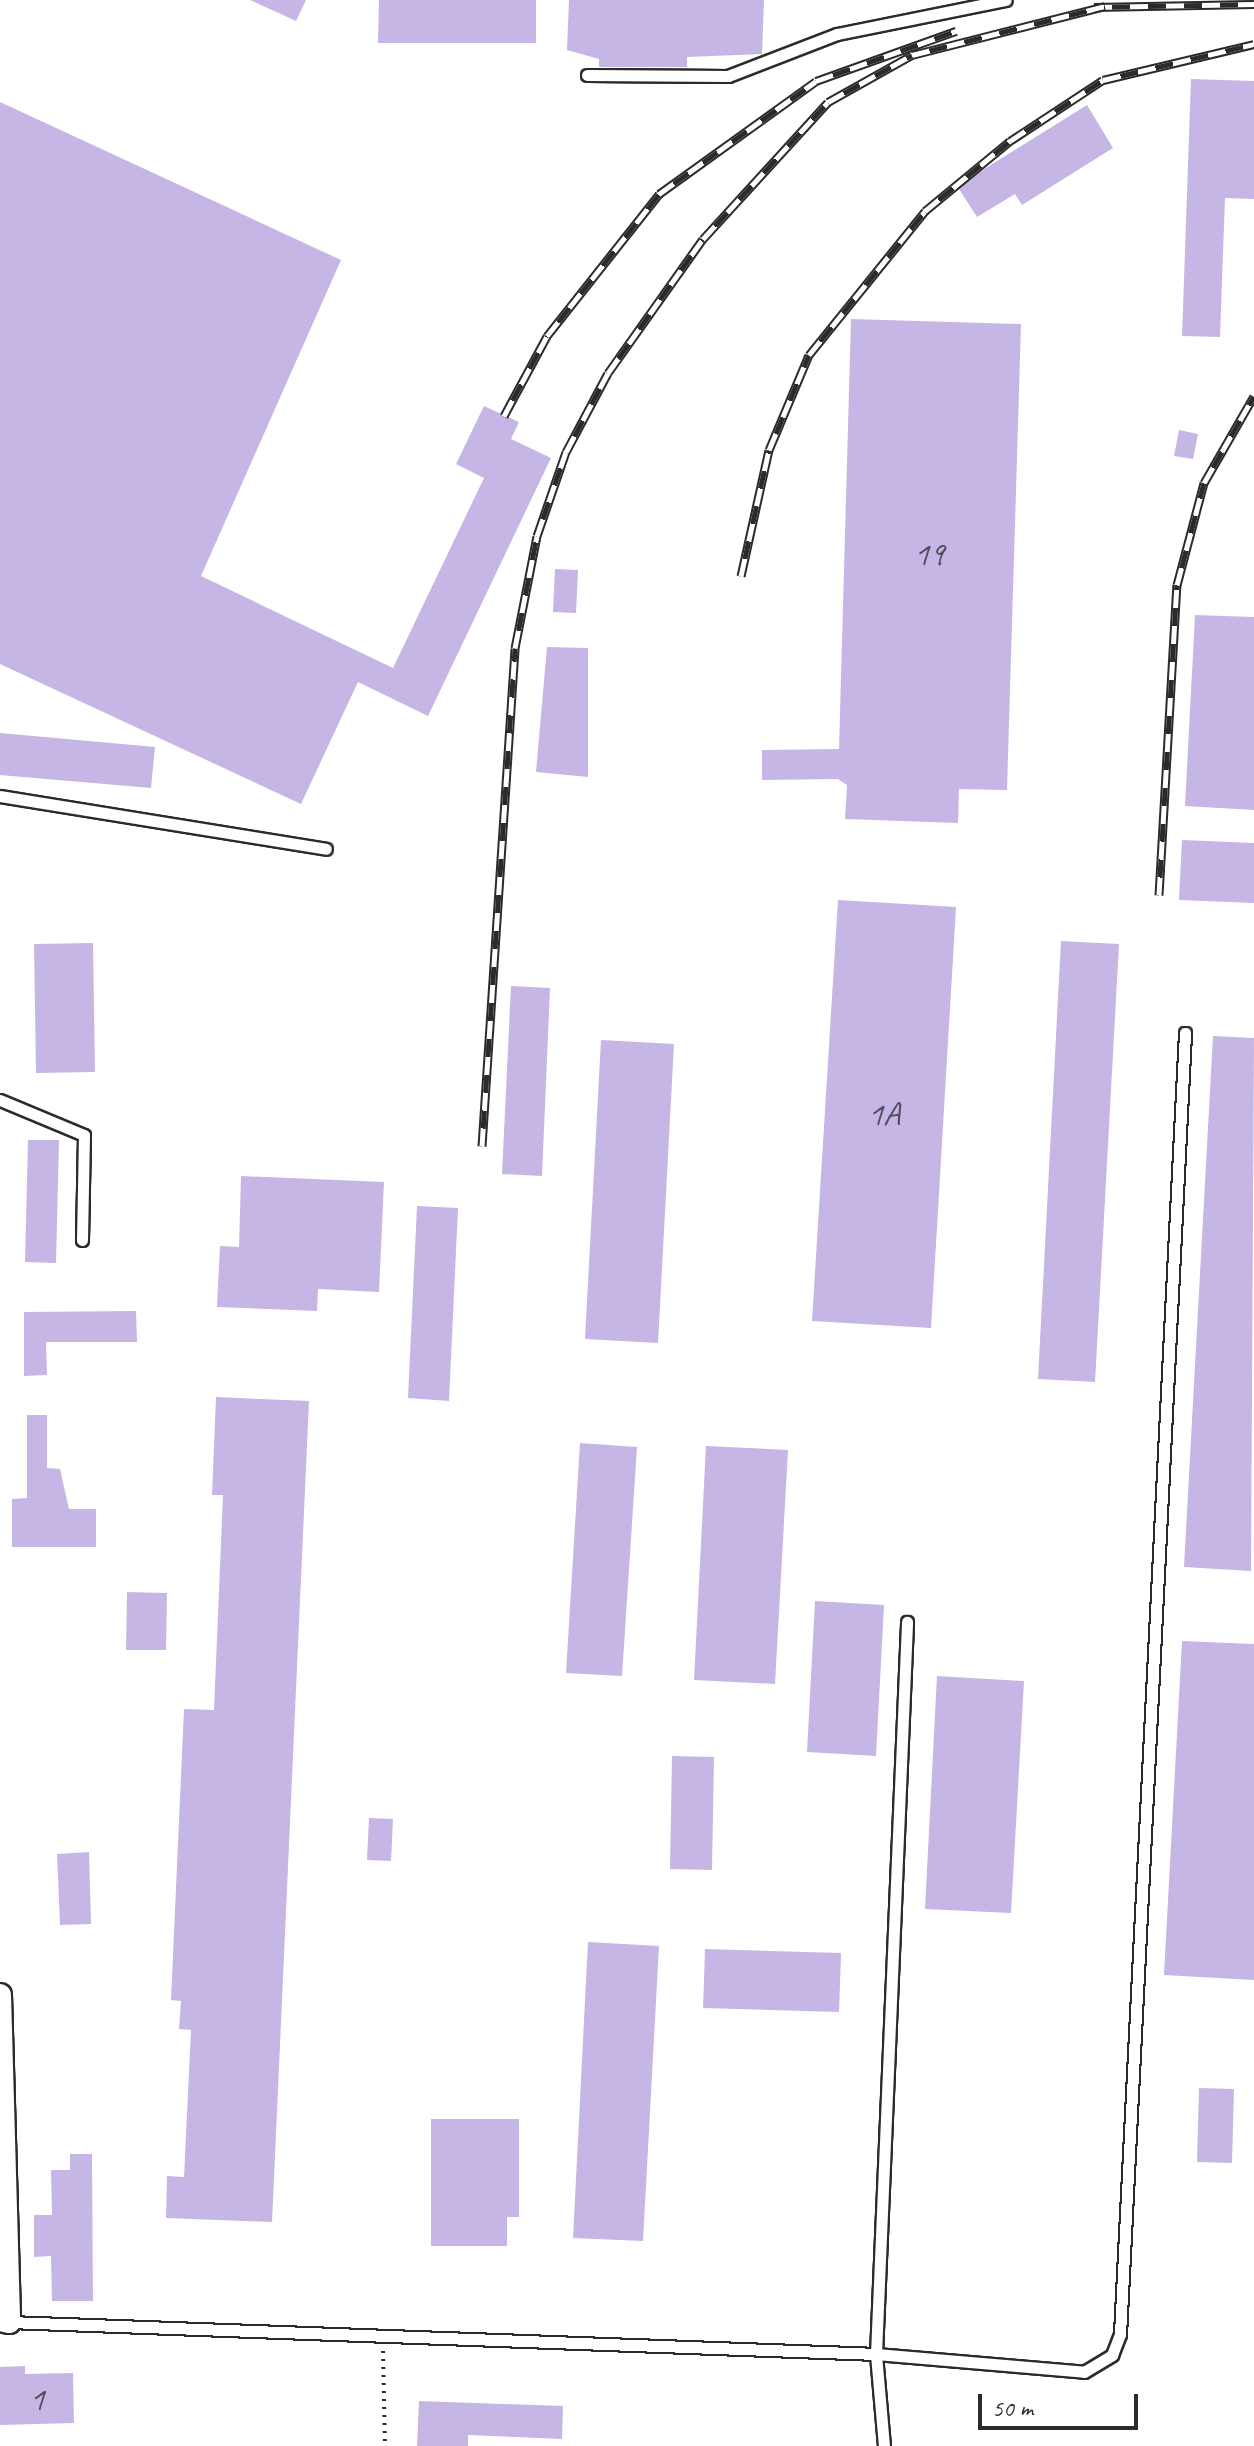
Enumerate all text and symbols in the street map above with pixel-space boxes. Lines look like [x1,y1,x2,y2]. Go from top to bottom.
house number: 19 [914,534,944,574]
house number: 1А [868,1094,900,1134]
scale bar [982,2378,1142,2428]
house number: 1 [29,2379,45,2419]
text: 50 m [992,2393,1033,2423]

